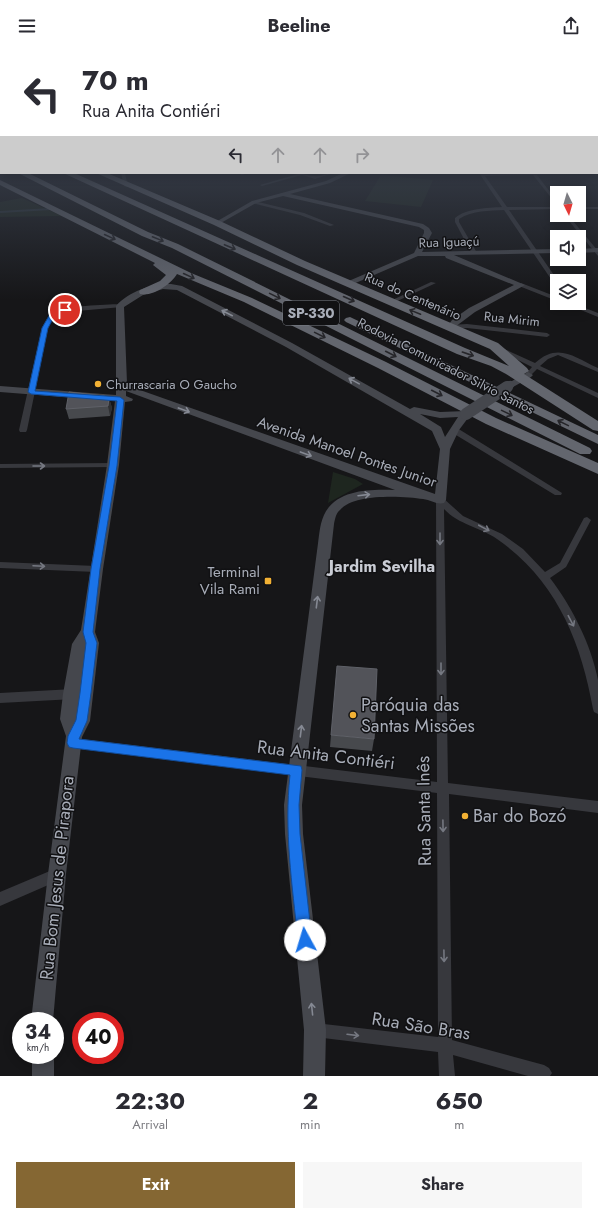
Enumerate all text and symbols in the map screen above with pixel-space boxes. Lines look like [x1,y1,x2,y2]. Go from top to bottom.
text: Beeline [267,13,331,39]
icon: menu [16,15,38,37]
icon: share [560,15,582,37]
text: 70 m [82,60,149,101]
icon: left [16,68,68,120]
text: Rua Anita Contiéri [82,98,221,124]
icon: left [225,144,247,166]
icon: ahead [267,144,289,166]
icon: ahead [309,144,331,166]
icon: right [351,144,373,166]
north arrow [550,186,586,222]
map controls [550,186,586,310]
button: sound [550,230,586,266]
street label: Rua Iguaçú [418,231,480,253]
one-way arrow [104,234,116,241]
one-way arrow [152,236,164,243]
one-way arrow [224,243,236,251]
street label: Rua do Centenário [362,267,464,325]
one-way arrow [183,273,195,280]
button: layers [550,274,586,310]
pin [48,293,82,327]
one-way arrow [269,293,281,300]
one-way arrow [343,296,355,303]
icon: arrive [54,299,76,321]
road number: SP-330 [283,301,339,325]
street label: Rua Mirim [483,307,541,331]
one-way arrow [410,308,422,315]
one-way arrow [221,309,233,316]
street label: Rodovia Comunicador Silvio Santos [355,313,537,419]
one-way arrow [314,332,326,339]
one-way arrow [385,351,397,359]
one-way arrow [461,351,474,358]
place label: Churrascaria O Gaucho [106,375,237,394]
one-way arrow [348,376,360,384]
marker: Churrascaria O Gaucho [93,379,103,389]
one-way arrow [430,390,442,397]
one-way arrow [178,406,190,414]
one-way arrow [501,410,513,417]
street label: Avenida Manoel Pontes Junior [254,411,441,493]
one-way arrow [557,419,569,426]
one-way arrow [300,451,313,458]
one-way arrow [32,462,45,470]
one-way arrow [357,491,370,499]
one-way arrow [478,525,490,533]
one-way arrow [436,532,444,545]
district label: Jardim Sevilha [326,555,435,578]
place label: Terminal Vila Rami [200,561,260,600]
one-way arrow [32,563,45,570]
marker: Terminal Vila Rami [263,576,273,586]
one-way arrow [313,596,321,609]
one-way arrow [568,615,575,627]
one-way arrow [437,662,445,675]
place label: Paróquia das Santas Missões [361,692,475,739]
marker: Paróquia das Santas Missões [348,710,358,720]
one-way arrow [298,725,305,738]
street label: Rua Anita Contiéri [256,734,396,776]
street label: Rua Santa Inês [410,756,438,866]
street label: Rua Bom Jesus de Pirapora [33,775,81,981]
place label: Bar do Bozó [473,803,566,829]
marker: Bar do Bozó [460,811,470,821]
one-way arrow [439,819,447,832]
position arrow [284,919,326,961]
one-way arrow [440,949,448,962]
one-way arrow [309,1003,316,1016]
street label: Rua São Bras [370,1005,472,1047]
speed limit sign: 40 [72,1012,124,1064]
text: 34 [25,1018,51,1047]
one-way arrow [346,1031,359,1038]
text: km/h [27,1040,49,1055]
text: 22:30 [115,1083,185,1118]
text: 2 [302,1083,318,1118]
text: 650 [436,1083,483,1118]
text: Arrival [132,1115,168,1134]
text: min [300,1115,320,1134]
text: m [454,1115,464,1134]
button: Exit [16,1162,295,1208]
button: Share [303,1162,582,1208]

